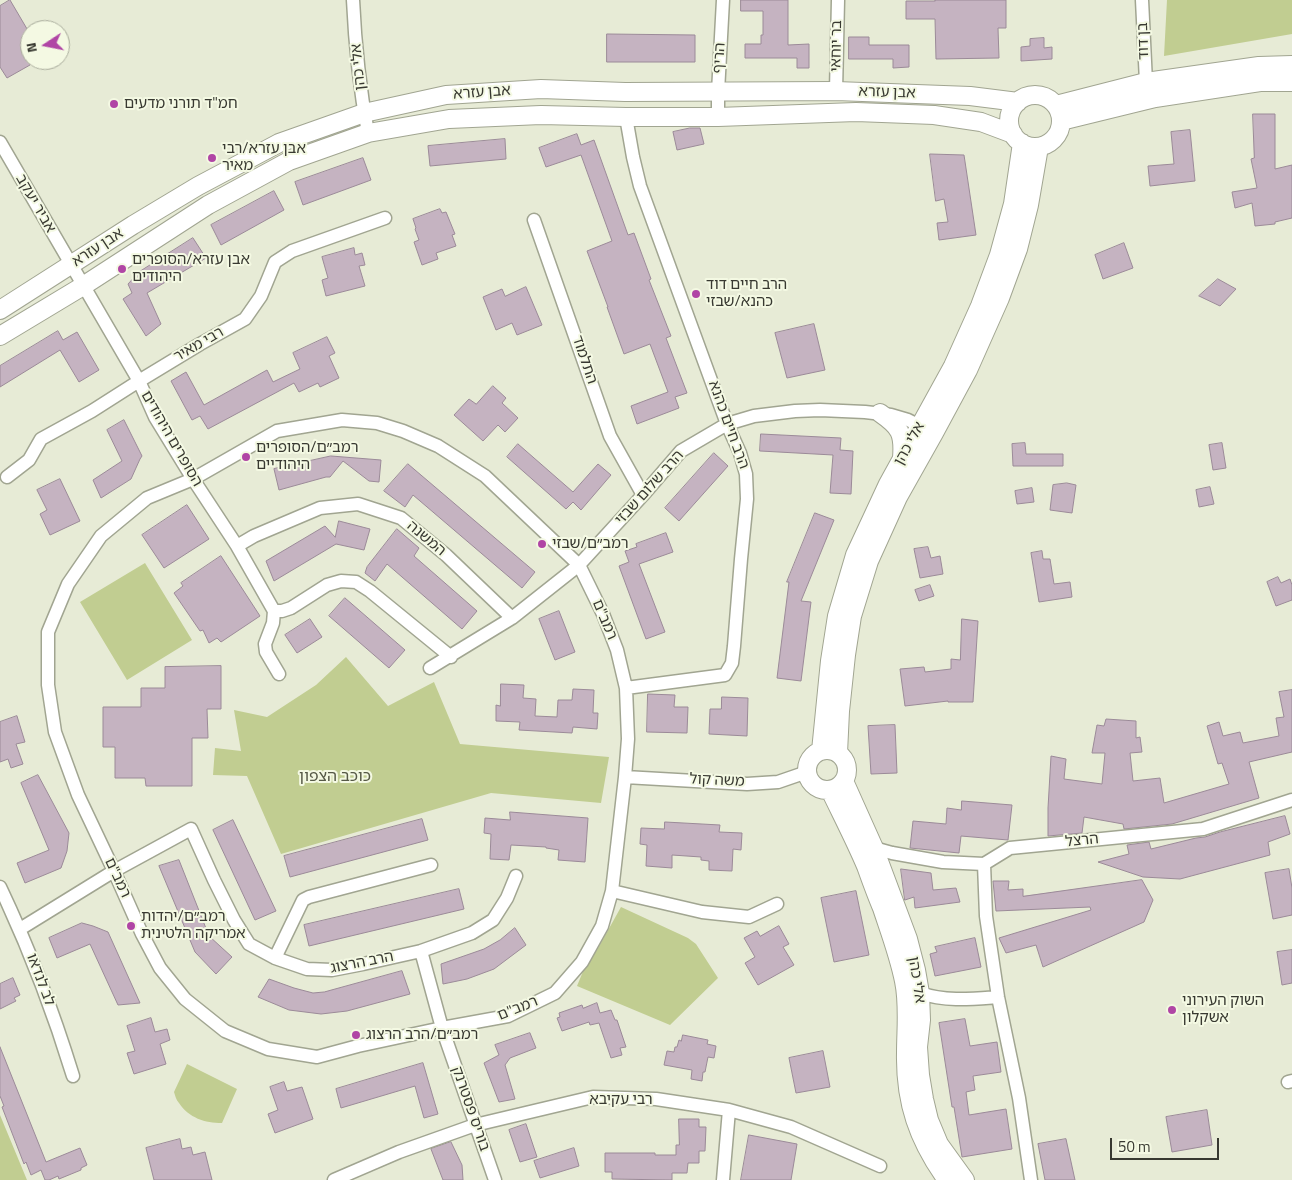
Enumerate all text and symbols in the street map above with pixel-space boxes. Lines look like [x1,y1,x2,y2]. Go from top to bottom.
north arrow [20,20,70,70]
street label: בר יוחאי [828,20,846,72]
street label: בן דוד [1134,22,1154,60]
text: N [20,41,42,55]
street label: הריף [710,42,730,74]
street label: אלי כהן [348,43,370,91]
street label: אבן עזרא [453,82,511,104]
street label: אבן עזרא [858,83,916,103]
place label: חמ"ד תורני מדעים [124,95,238,113]
marker: חמ"ד תורני מדעים [108,98,120,110]
place label: אבן עזרא/רבי מאיר [222,140,306,175]
marker: אבן עזרא/רבי מאיר [206,152,218,164]
street label: אביר יעקב [11,172,59,236]
street label: אבן עזרא [69,225,127,271]
place label: אבן עזרא/הסופרים היהודים [132,251,250,286]
marker: אבן עזרא/הסופרים היהודים [116,263,128,275]
place label: הרב חיים דוד כהנא/שבזי [706,276,787,311]
marker: הרב חיים דוד כהנא/שבזי [690,288,702,300]
street label: רבי מאיר [171,324,227,366]
street label: התלמוד [567,333,601,387]
street label: הרב חיים כהנא [704,378,752,472]
street label: הסופרים היהודים [136,388,206,490]
street label: אלי כהן [891,419,929,469]
place label: רמב״ם/הסופרים היהודיים [256,439,358,474]
street label: הרב שלום שבזי [612,447,688,529]
marker: רמב״ם/הסופרים היהודיים [240,451,252,463]
street label: המשנה [403,518,449,560]
place label: רמב״ם/שבזי [552,535,629,553]
marker: רמב״ם/שבזי [536,538,548,550]
street label: רמב"ם [587,597,621,643]
district label: כוכב הצפון [299,767,371,787]
street label: משה קול [689,771,745,791]
street label: הרצל [1064,830,1100,852]
street label: רמב"ם [100,855,134,901]
place label: רמב״ם/יהדות אמריקה הלטינית [141,908,246,943]
marker: רמב״ם/יהדות אמריקה הלטינית [125,920,137,932]
street label: הרב הרצוג [329,948,395,978]
street label: לב לנדאו [22,951,58,1009]
street label: אלי כהן [903,955,929,1005]
place label: השוק העירוני אשקלון [1182,992,1264,1027]
street label: רמב"ם [495,993,541,1025]
marker: השוק העירוני אשקלון [1166,1004,1178,1016]
place label: רמב״ם/הרב הרצוג [366,1026,478,1044]
marker: רמב״ם/הרב הרצוג [350,1029,362,1041]
street label: בוריס פסטרנק [447,1064,493,1154]
street label: רבי עקיבא [589,1091,653,1109]
scale bar [1112,1128,1221,1160]
text: 50 m [1118,1135,1151,1158]

